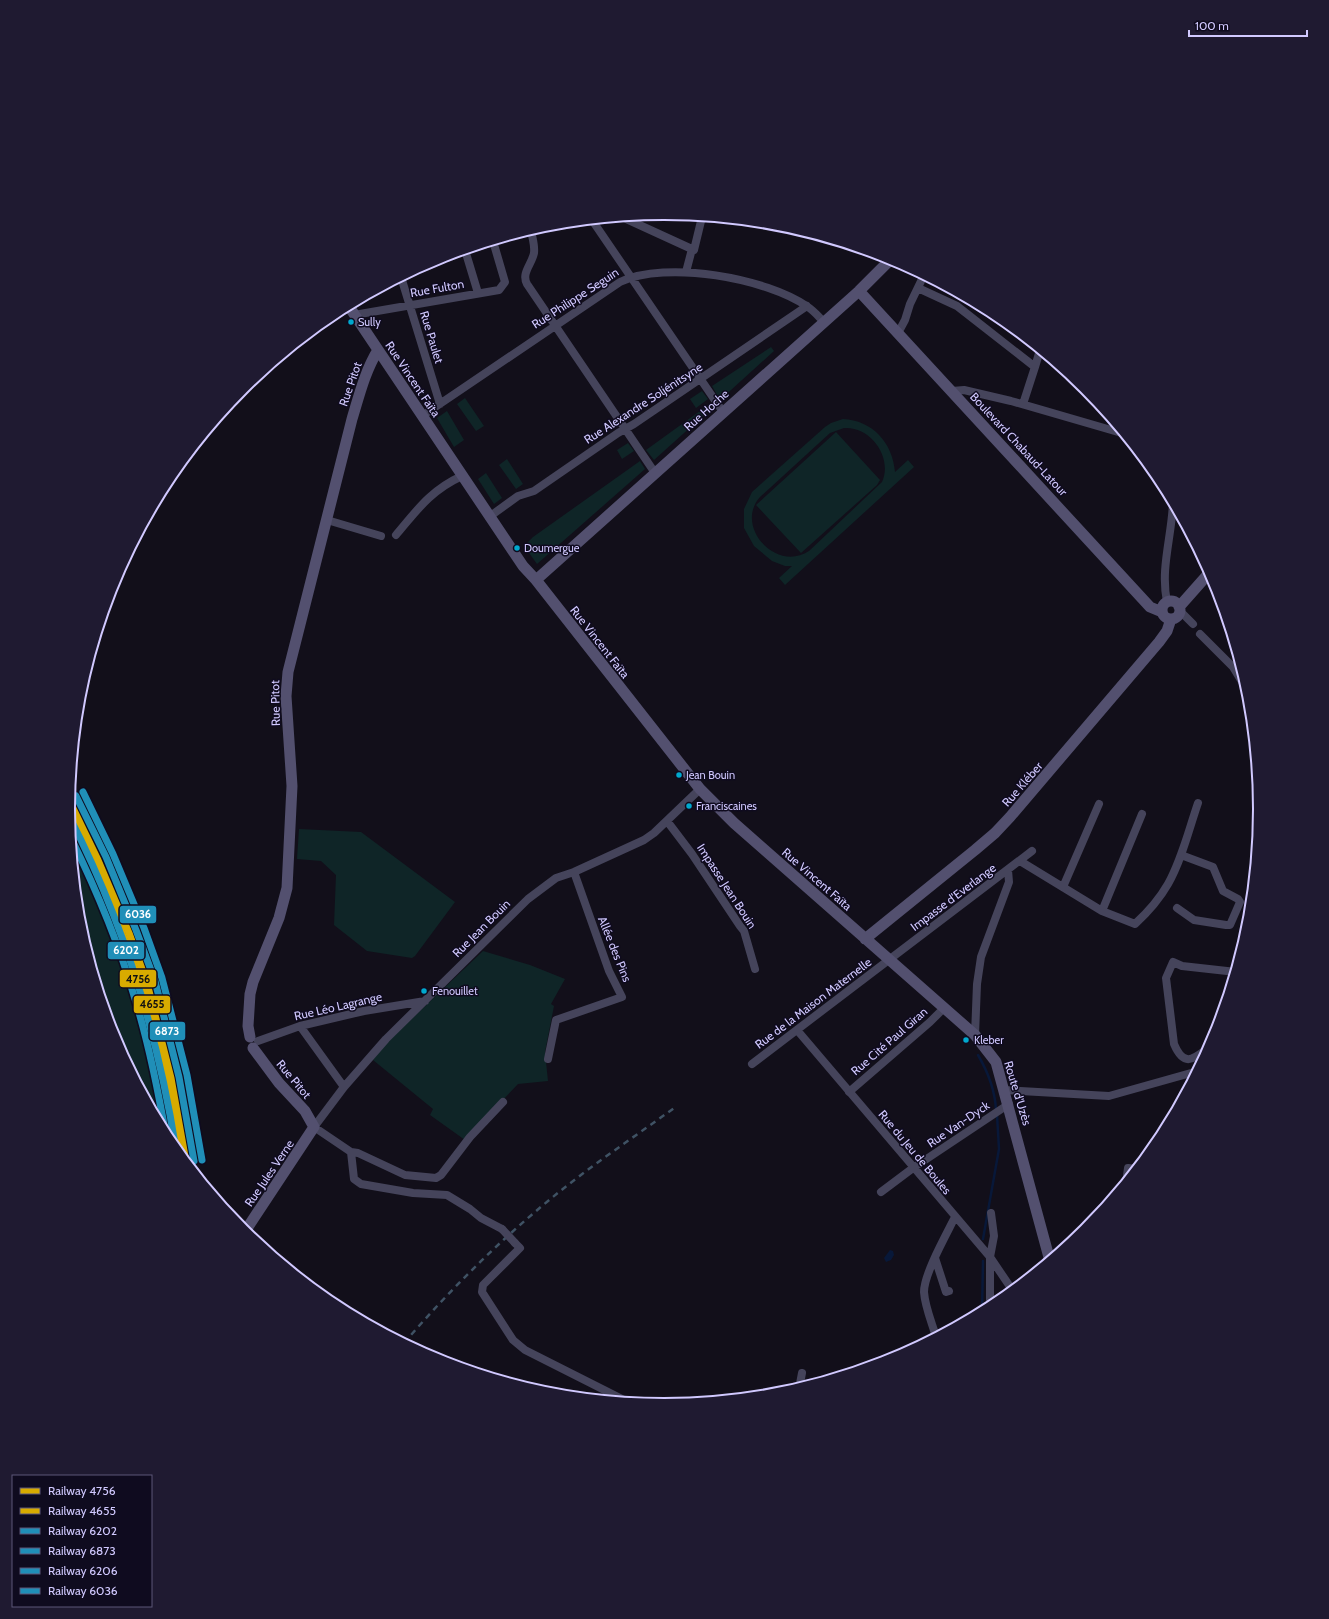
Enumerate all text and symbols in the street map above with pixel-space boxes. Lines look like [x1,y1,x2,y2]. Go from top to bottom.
scale bar [1189,12,1307,38]
text: 100 m [1195,18,1229,33]
street label: Rue Philippe Seguin [529,264,621,332]
street label: Rue Fulton [409,276,465,300]
street label: Rue Paulet [417,309,447,365]
place label: Sully [358,315,381,329]
marker: Sully [346,317,356,327]
street label: Rue Vincent Faïta [382,338,444,420]
street label: Rue Alexandre Soljénitsyne [581,359,705,447]
street label: Rue Pitot [335,360,365,408]
street label: Rue Hoche [680,386,732,434]
street label: Boulevard Chabaud-Latour [967,389,1071,499]
place label: Doumergue [524,541,580,555]
marker: Doumergue [512,543,522,553]
street label: Rue Vincent Faïta [567,603,633,681]
street label: Rue Pitot [267,680,283,726]
street label: Rue Kléber [998,758,1046,809]
place label: Jean Bouin [685,768,735,782]
marker: Jean Bouin [674,770,684,780]
place label: Franciscaines [696,799,757,813]
marker: Franciscaines [684,801,694,811]
street label: Impasse Jean Bouin [694,841,760,932]
street label: Rue Vincent Faïta [779,845,855,914]
street label: Impasse d'Everlange [907,860,999,934]
street label: Rue Jean Bouin [449,896,513,960]
line badge: 6036 [119,905,157,924]
text: 6036 [125,907,151,921]
street label: Allée des Pins [595,914,635,984]
line badge: 6202 [107,941,145,960]
text: 6202 [113,943,139,957]
street label: Rue de la Maison Maternelle [752,954,874,1052]
line badge: 4756 [119,969,157,988]
text: 4756 [126,972,150,986]
place label: Fenouillet [432,984,478,998]
marker: Fenouillet [419,986,429,996]
street label: Rue Léo Lagrange [293,989,383,1023]
line badge: 4655 [133,995,171,1014]
text: 4655 [140,997,165,1011]
street label: Rue Cité Paul Giran [848,1004,930,1078]
line badge: 6873 [149,1021,186,1041]
text: 6873 [155,1024,179,1038]
place label: Kleber [974,1033,1004,1047]
marker: Kleber [961,1035,971,1045]
street label: Rue Pitot [273,1057,315,1101]
street label: Route d'Uzès [1001,1059,1035,1127]
street label: Rue Van-Dyck [924,1097,993,1150]
street label: Rue du Jeu de Boules [875,1107,955,1197]
street label: Rue Jules Verne [241,1137,297,1209]
legend [12,1475,152,1607]
text: Railway 4756 [48,1483,116,1498]
text: Railway 4655 [48,1503,116,1518]
text: Railway 6202 [48,1523,117,1538]
text: Railway 6873 [48,1543,116,1558]
text: Railway 6206 [48,1563,118,1578]
text: Railway 6036 [48,1583,118,1598]

